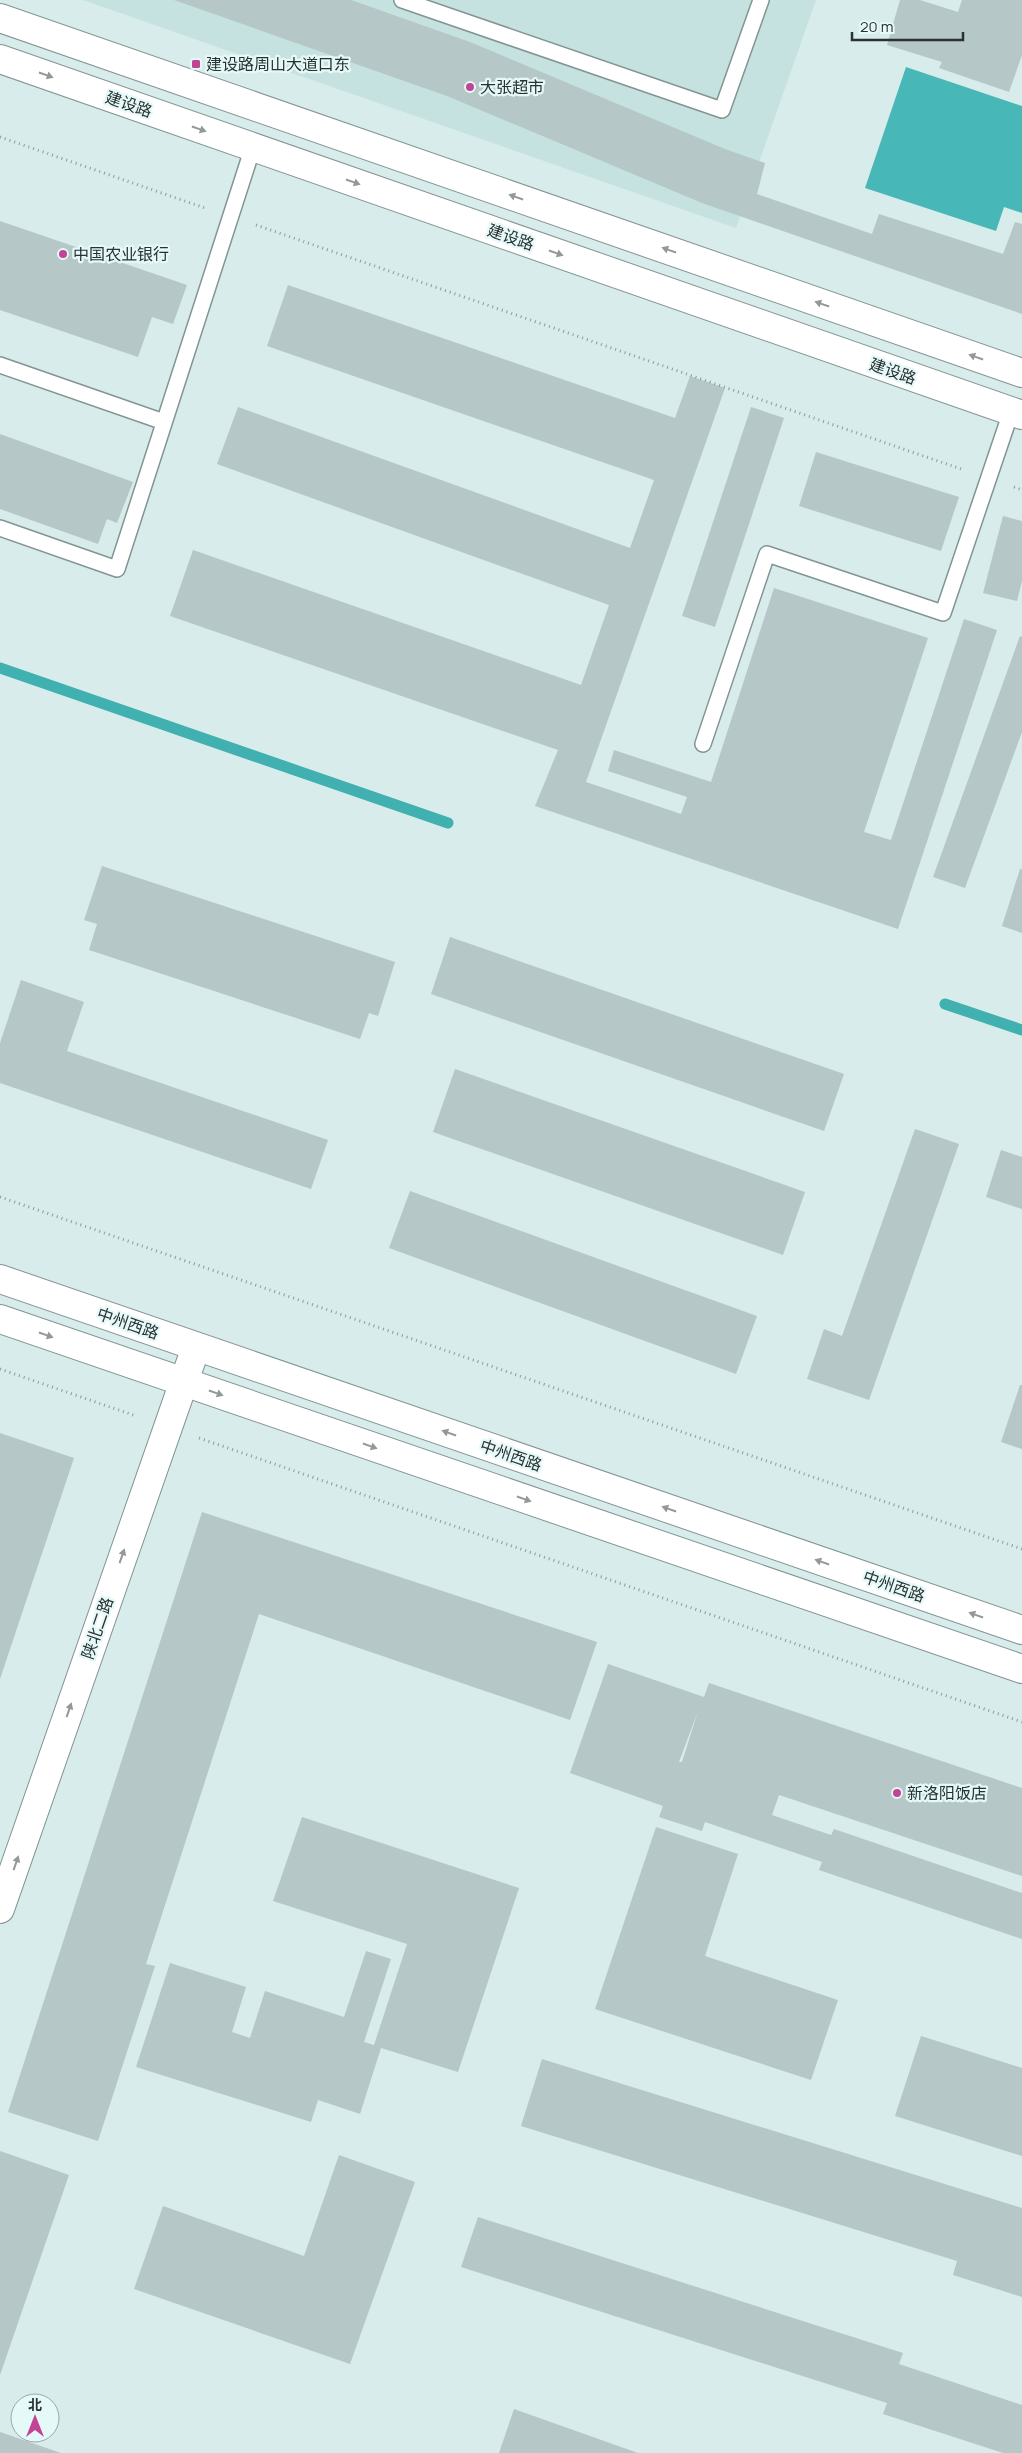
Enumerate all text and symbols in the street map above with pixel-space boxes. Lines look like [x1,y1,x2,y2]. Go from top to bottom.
scale bar [852,10,963,42]
text: 20 m [860,16,893,37]
place label: 建设路周山大道口东 [206,53,350,75]
marker: 建设路周山大道口东 [190,58,202,70]
one-way arrow [39,71,54,79]
place label: 大张超市 [480,76,544,98]
marker: 大张超市 [464,81,476,93]
street label: 建设路 [103,86,155,122]
one-way arrow [192,126,207,133]
one-way arrow [346,178,361,186]
one-way arrow [508,193,523,200]
street label: 建设路 [485,219,537,255]
place label: 中国农业银行 [73,243,169,265]
one-way arrow [661,246,676,254]
marker: 中国农业银行 [57,248,69,260]
one-way arrow [549,249,564,257]
one-way arrow [815,300,830,307]
street label: 建设路 [867,353,919,389]
one-way arrow [968,353,983,361]
street label: 中州西路 [94,1302,162,1344]
one-way arrow [39,1331,54,1339]
one-way arrow [209,1390,224,1398]
one-way arrow [441,1429,456,1437]
street label: 中州西路 [477,1434,545,1476]
one-way arrow [363,1442,378,1450]
one-way arrow [516,1495,531,1503]
one-way arrow [661,1505,676,1512]
one-way arrow [118,1548,126,1563]
one-way arrow [815,1558,830,1565]
street label: 中州西路 [860,1565,928,1607]
street label: 陕北二路 [76,1594,118,1662]
one-way arrow [968,1610,983,1618]
one-way arrow [65,1702,73,1717]
place label: 新洛阳饭店 [907,1782,987,1804]
marker: 新洛阳饭店 [891,1787,903,1799]
one-way arrow [13,1856,20,1871]
north arrow [10,2393,60,2443]
text: 北 [28,2395,42,2414]

